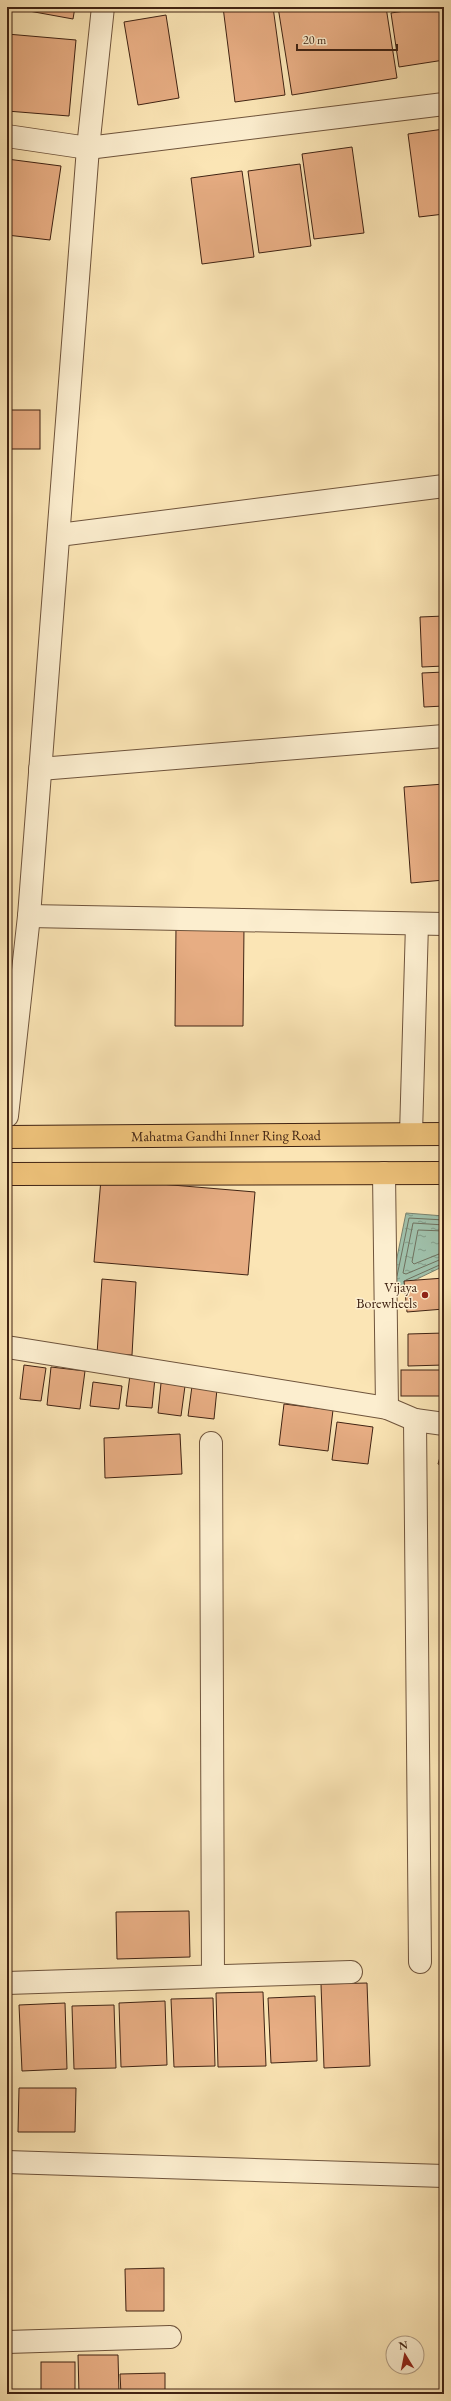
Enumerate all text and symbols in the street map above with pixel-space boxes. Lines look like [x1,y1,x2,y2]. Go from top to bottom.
scale bar [297,26,397,52]
text: 20 m [303,32,327,48]
street label: Mahatma Gandhi Inner Ring Road [131,1126,322,1145]
place label: Vijaya Borewheels [356,1278,417,1312]
marker: Vijaya Borewheels [420,1290,430,1300]
north arrow [385,2335,425,2375]
text: N [398,2337,409,2353]

